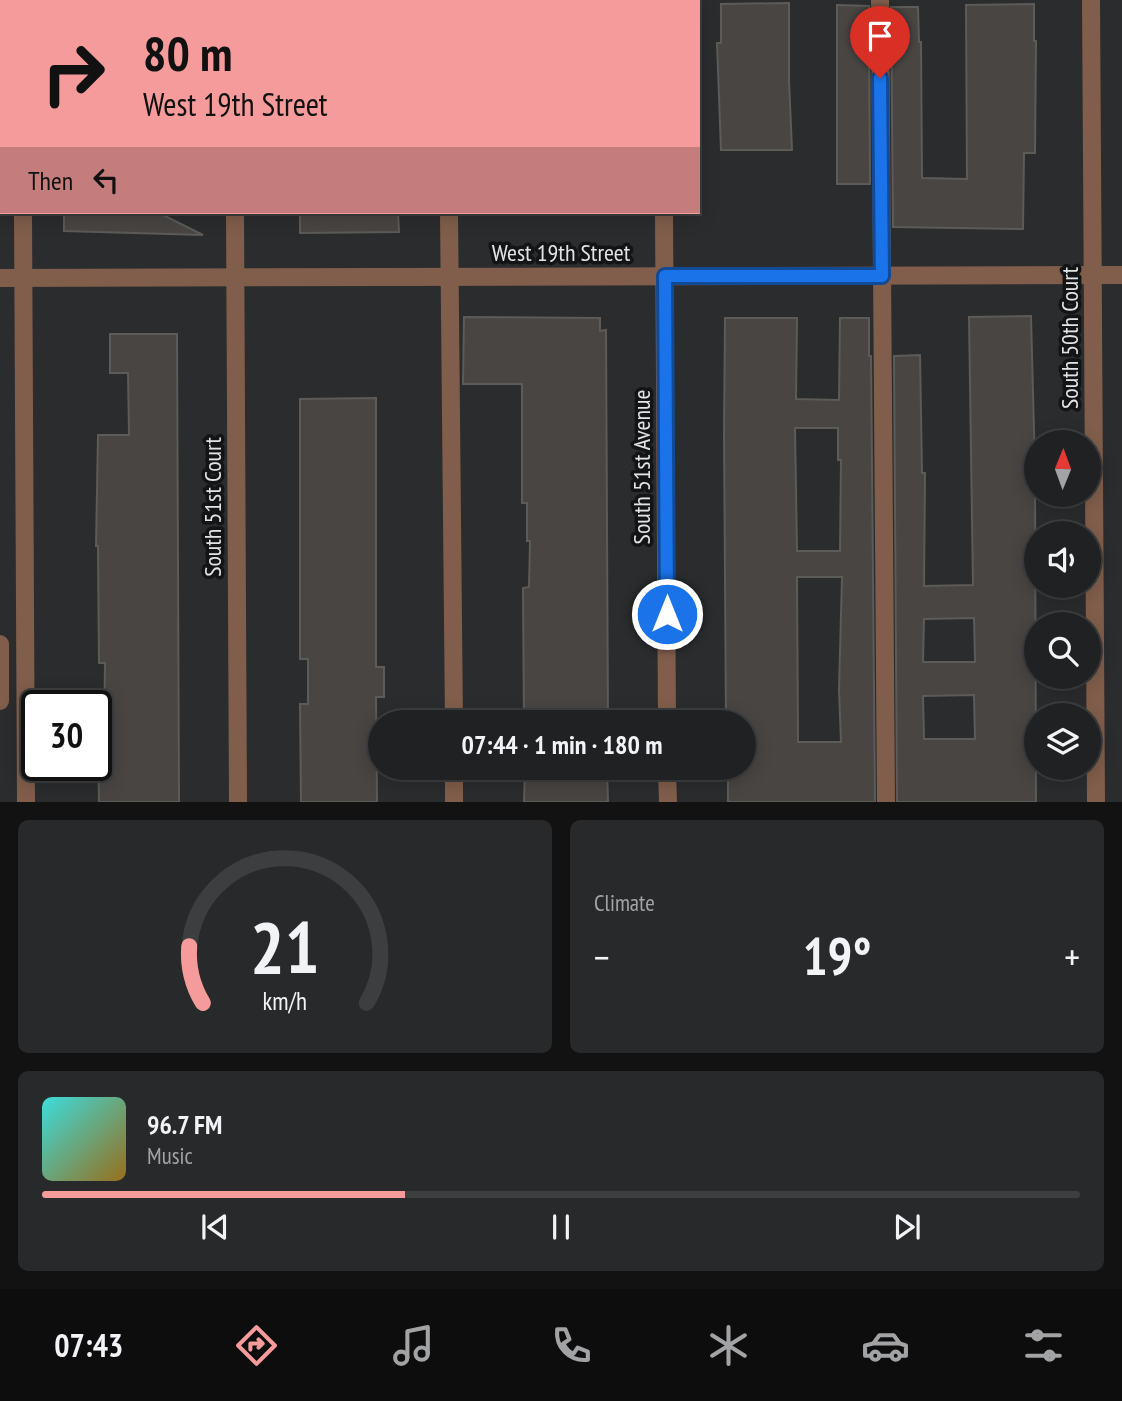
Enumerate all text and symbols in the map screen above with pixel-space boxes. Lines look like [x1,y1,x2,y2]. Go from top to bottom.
pin [850,6,910,78]
icon: arrive [861,17,899,55]
text: 80 m [143,21,232,85]
icon: right [28,28,119,119]
text: West 19th Street [143,83,328,125]
icon: left [87,161,125,199]
text: Then [28,164,73,197]
street label: West 19th Street [492,237,631,268]
street label: South 50th Court [1054,267,1085,409]
street label: South 51st Avenue [626,390,657,544]
north arrow [1024,430,1101,508]
map controls [1024,430,1101,780]
street label: South 51st Court [197,437,228,577]
button: sound [1024,521,1101,598]
position arrow [630,577,704,651]
button: search [1024,612,1101,689]
speed limit sign: 30 [21,690,112,781]
button: layers [1024,703,1101,780]
text: 07:44 · 1 min · 180 m [462,728,662,761]
text: Climate [594,888,655,917]
text: 21 [250,899,320,993]
text: 19° [803,922,871,989]
text: − [594,932,610,981]
text: + [1064,932,1080,981]
text: km/h [263,984,307,1016]
text: 96.7 FM [147,1108,222,1141]
text: Music [147,1141,193,1170]
icon: previous [196,1208,234,1246]
icon: pause [542,1208,580,1246]
icon: next [888,1208,926,1246]
icon: directions [232,1321,281,1370]
icon: music [389,1321,438,1370]
icon: phone [547,1321,596,1370]
icon: climate [704,1321,753,1370]
icon: car [861,1321,910,1370]
icon: filters [1019,1321,1068,1370]
text: 07:43 [54,1324,123,1366]

